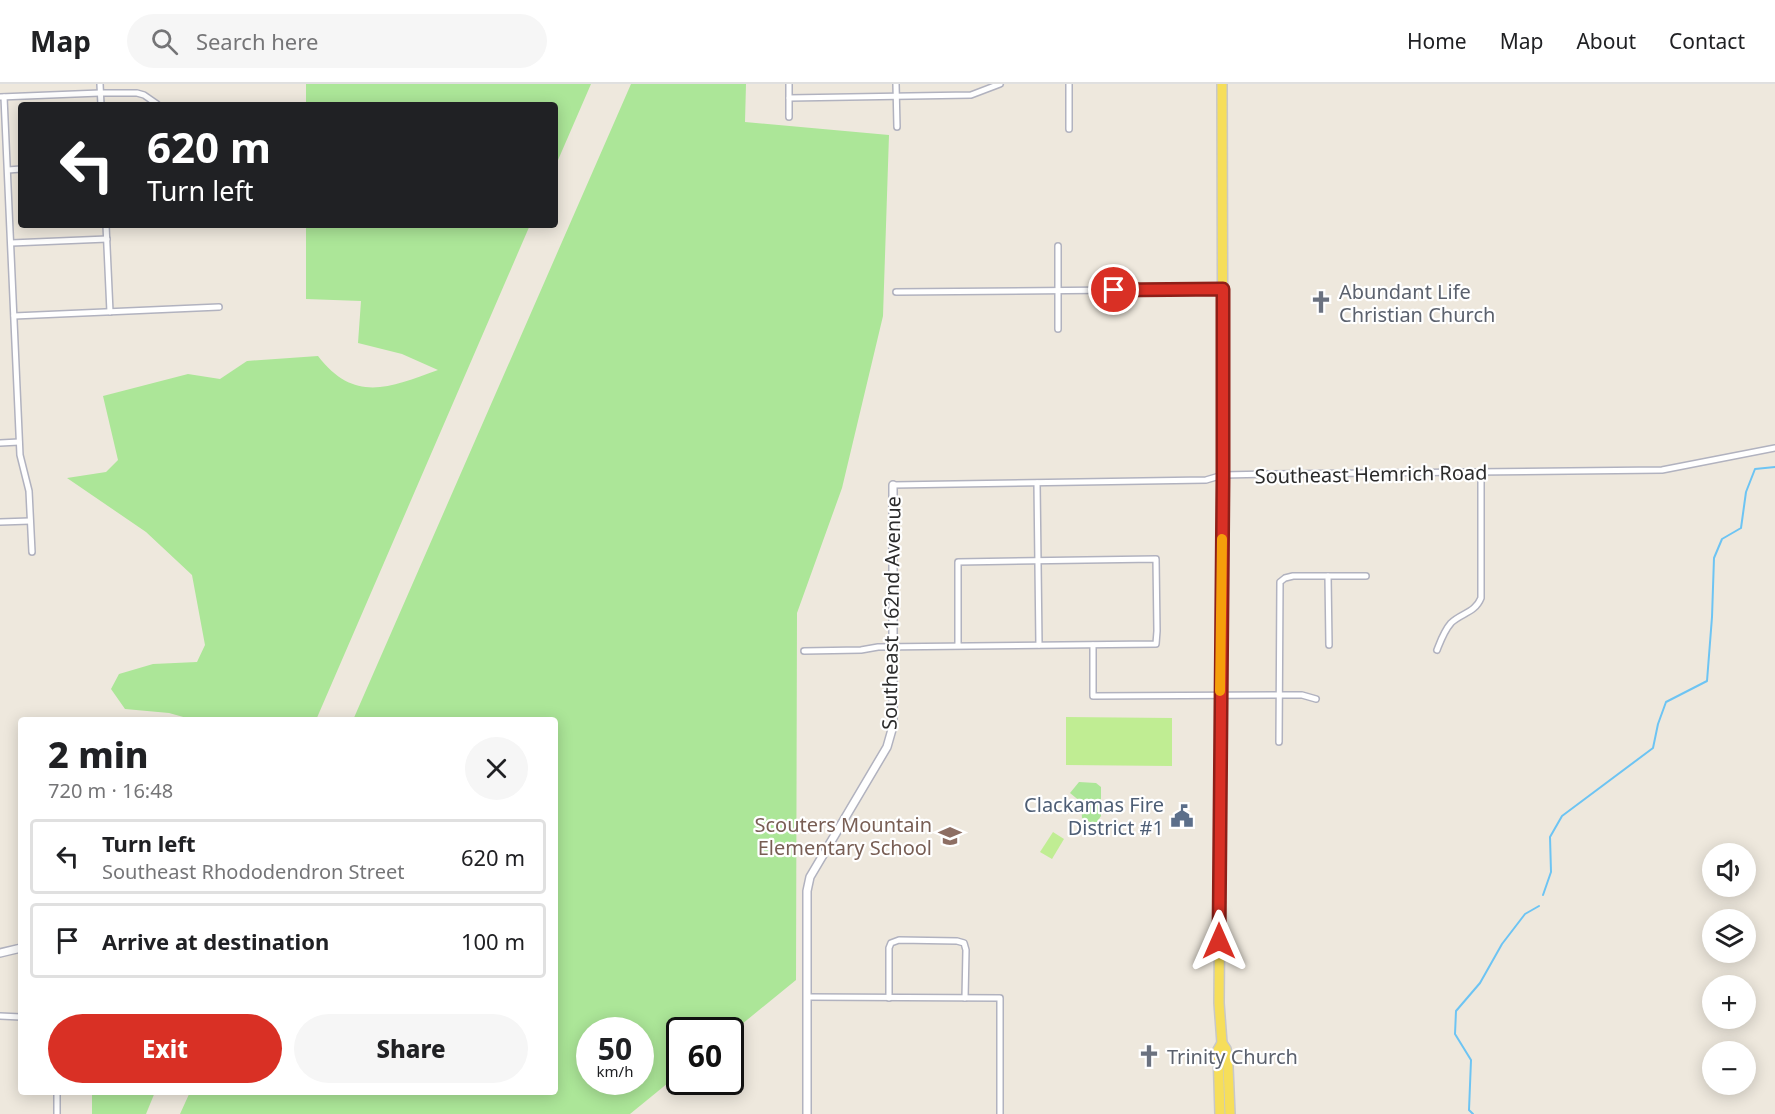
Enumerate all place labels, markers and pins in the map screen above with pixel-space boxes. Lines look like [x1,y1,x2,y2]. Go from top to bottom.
pin [1088,264,1139,315]
place label: Abundant Life Christian Church [1339,278,1495,328]
church icon: Abundant Life Christian Church [1308,289,1334,315]
place label: Clackamas Fire District #1 [1024,791,1164,841]
public building icon: Clackamas Fire District #1 [1169,803,1195,829]
place label: Scouters Mountain Elementary School [755,811,932,861]
school or university icon: Scouters Mountain Elementary School [937,823,963,849]
church icon: Trinity Church [1136,1043,1162,1069]
place label: Trinity Church [1167,1043,1298,1070]

